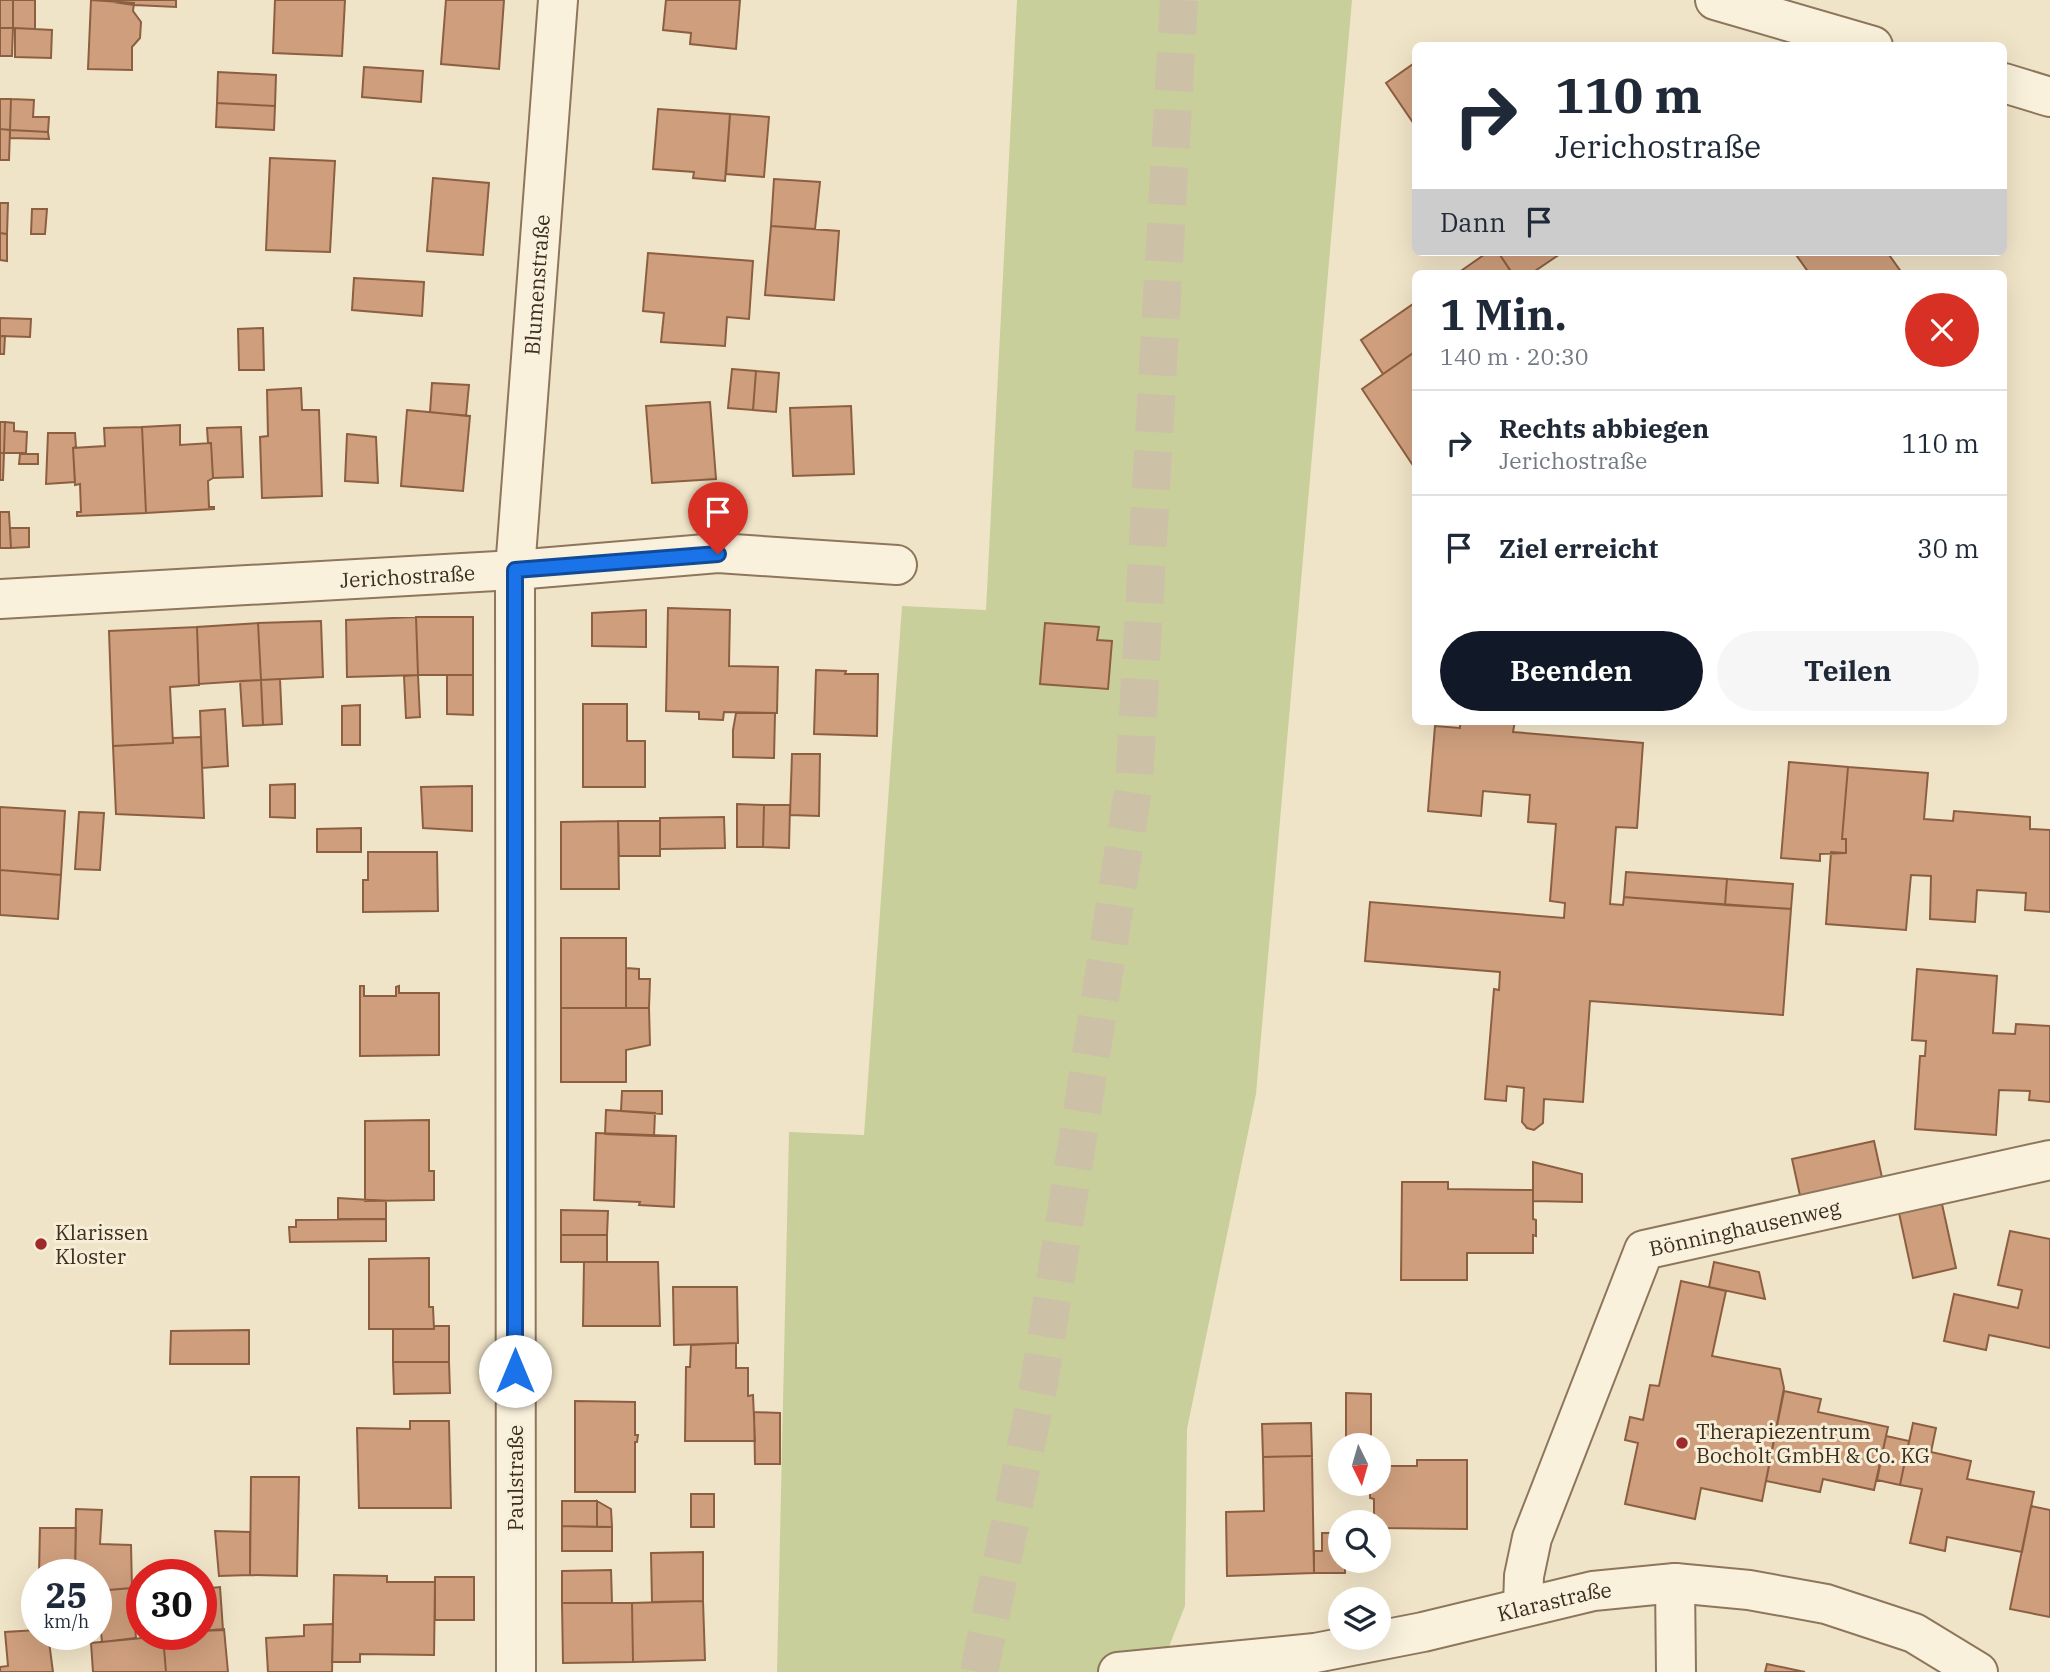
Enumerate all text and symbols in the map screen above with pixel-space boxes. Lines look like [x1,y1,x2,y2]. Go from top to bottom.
text: 110 m [1555,63,1702,126]
icon: right [1440,70,1531,161]
text: Jerichostraße [1555,125,1761,167]
icon: arrive [1520,203,1558,241]
text: Dann [1440,205,1506,239]
street label: Blumenstraße [517,213,556,356]
text: 1 Min. [1440,287,1567,342]
button: close [1905,293,1979,367]
text: 140 m · 20:30 [1440,341,1589,371]
text: Rechts abbiegen [1499,411,1709,445]
icon: right [1440,424,1478,462]
text: 110 m [1901,426,1979,460]
text: Jerichostraße [1499,445,1647,475]
pin [688,482,748,554]
icon: arrive [699,493,737,531]
icon: arrive [1440,529,1478,567]
text: Ziel erreicht [1499,531,1658,565]
text: 30 m [1917,531,1979,565]
street label: Jerichostraße [339,558,476,594]
button: Beenden [1440,631,1703,711]
button: Teilen [1717,631,1979,711]
street label: Bönninghausenweg [1646,1193,1844,1262]
place label: Klarissen Kloster [55,1218,149,1270]
marker: Klarissen Kloster [33,1236,49,1252]
position arrow [478,1334,552,1408]
place label: Therapiezentrum Bocholt GmbH & Co. KG [1696,1417,1930,1469]
street label: Paulstraße [501,1425,529,1531]
north arrow [1328,1433,1391,1496]
map controls [1328,1433,1391,1650]
marker: Therapiezentrum Bocholt GmbH & Co. KG [1674,1435,1690,1451]
button: search [1328,1510,1391,1573]
speed limit sign: 30 [126,1559,217,1650]
text: 25 [45,1572,88,1618]
street label: Klarastraße [1494,1575,1613,1628]
button: layers [1328,1587,1391,1650]
text: km/h [44,1610,89,1633]

